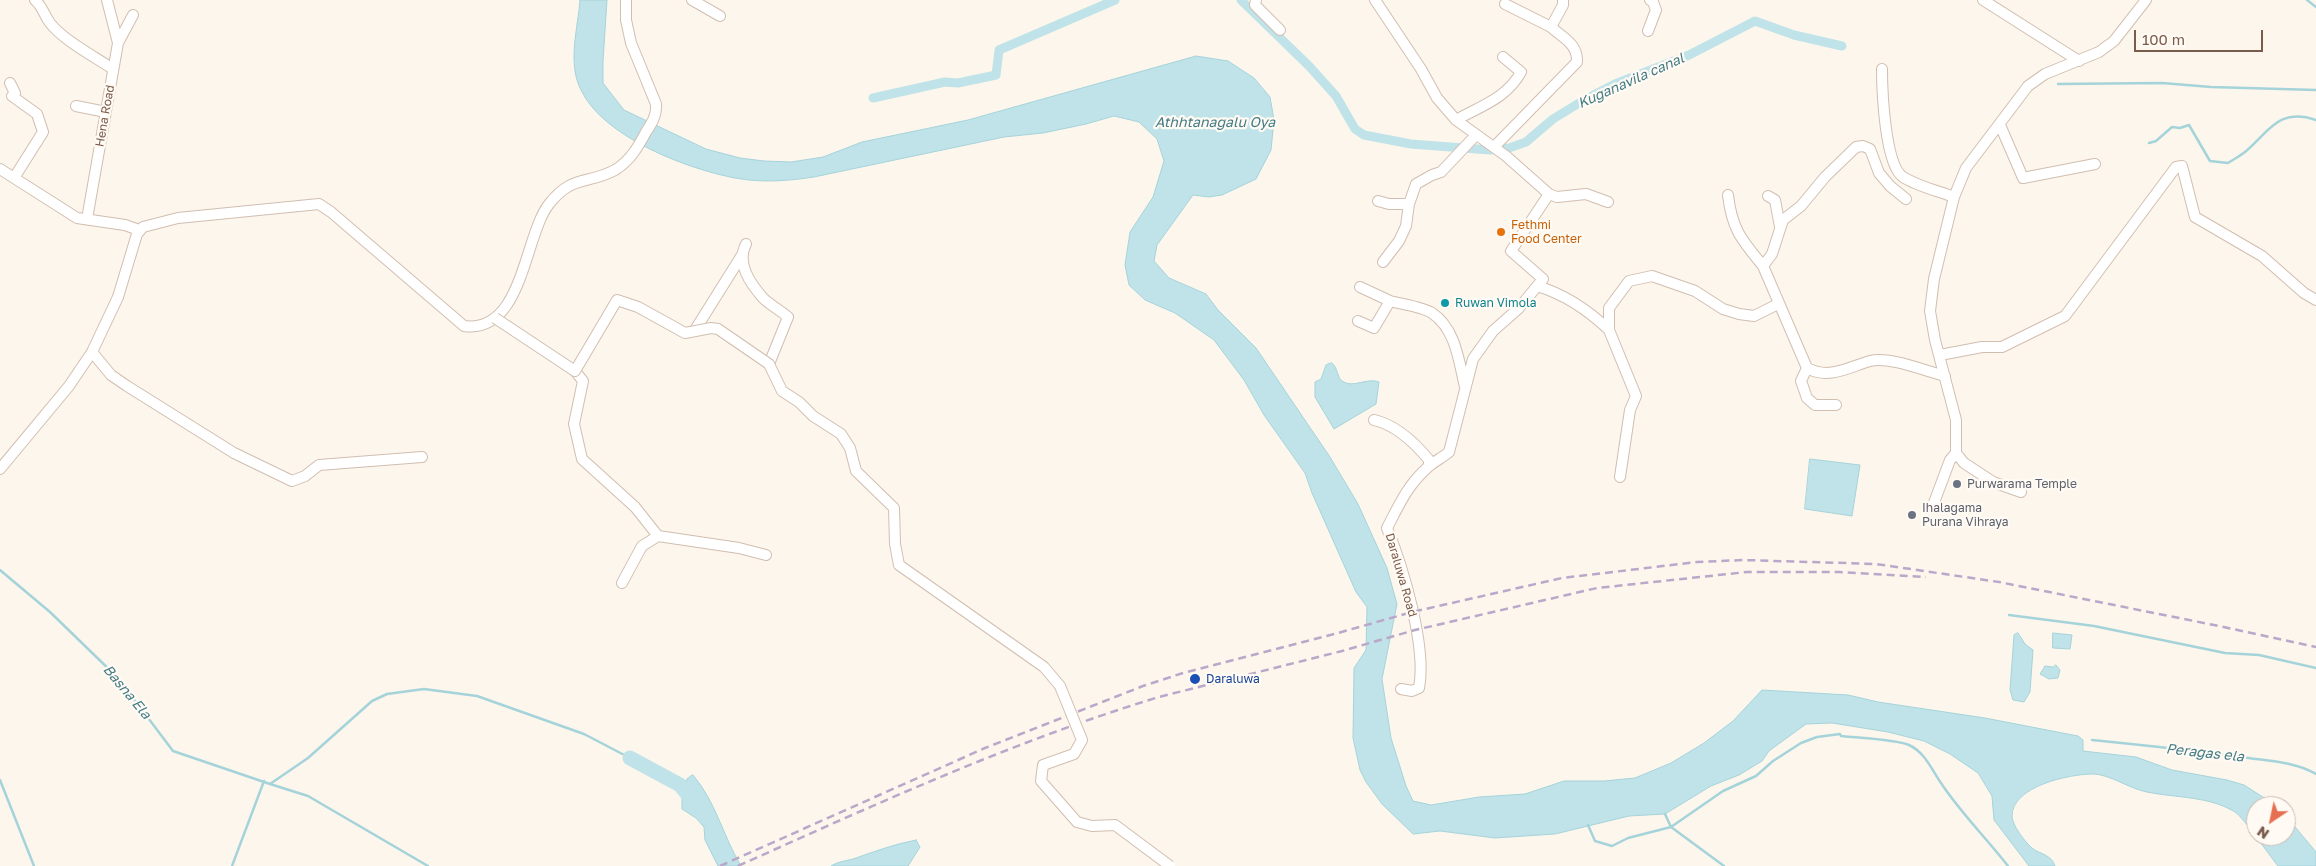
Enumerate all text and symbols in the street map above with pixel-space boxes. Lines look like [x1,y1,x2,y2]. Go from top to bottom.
scale bar [2136,20,2265,52]
text: 100 m [2142,30,2185,48]
water label: Kuganavila canal [1575,50,1687,112]
street label: Hena Road [92,84,118,148]
water label: Athhtanagalu Oya [1155,115,1275,131]
place label: Fethmi Food Center [1511,218,1582,246]
marker: Fethmi Food Center [1495,226,1507,238]
place label: Ruwan Vimola [1455,296,1537,310]
marker: Ruwan Vimola [1439,297,1451,309]
place label: Purwarama Temple [1967,477,2077,491]
marker: Purwarama Temple [1951,478,1963,490]
place label: Ihalagama Purana Vihraya [1922,501,2008,529]
marker: Ihalagama Purana Vihraya [1906,509,1918,521]
street label: Daraluwa Road [1382,532,1420,618]
water label: Basna Ela [99,661,155,723]
marker: Daraluwa [1188,672,1202,686]
place label: Daraluwa [1206,672,1260,686]
water label: Peragas ela [2165,741,2245,765]
north arrow [2246,796,2296,846]
text: N [2254,823,2272,843]

